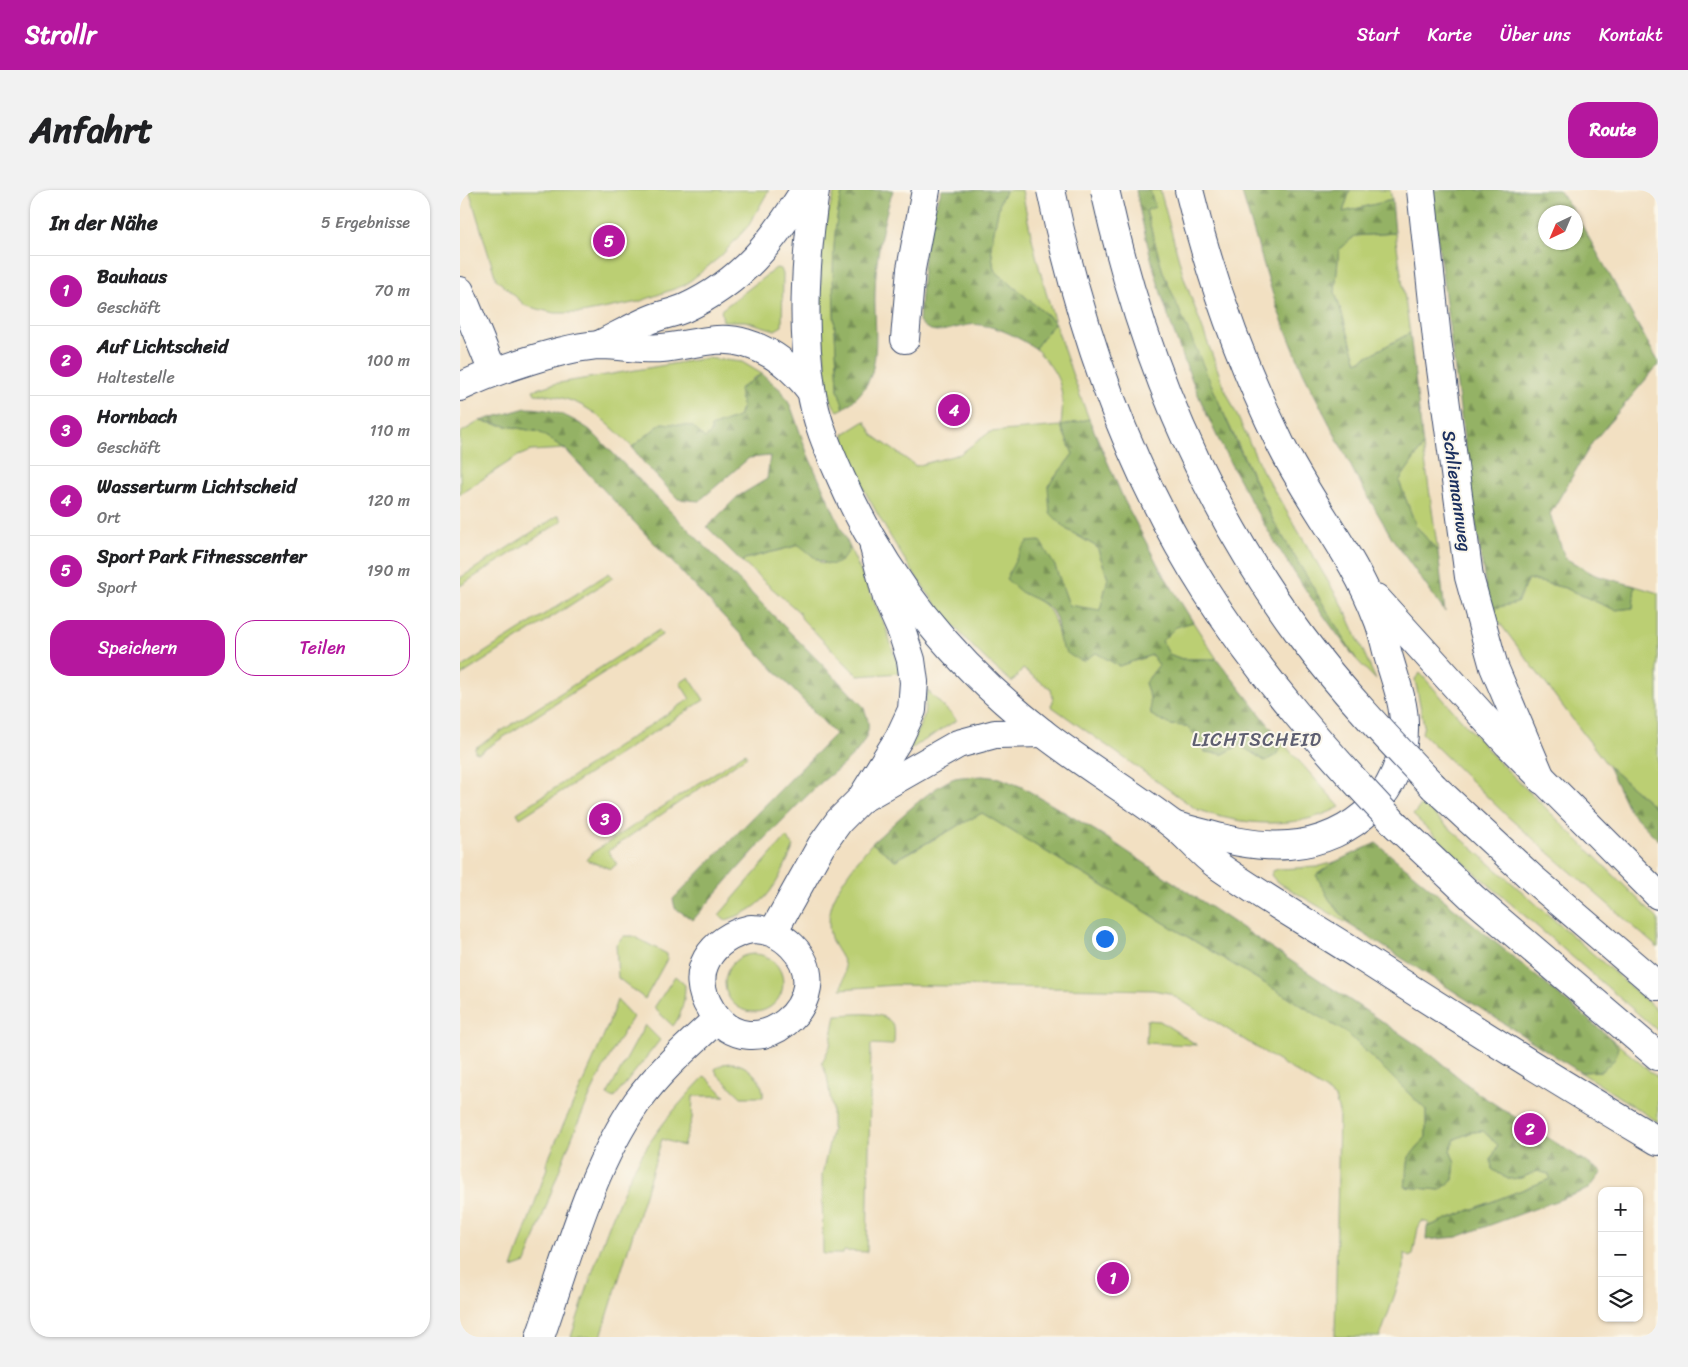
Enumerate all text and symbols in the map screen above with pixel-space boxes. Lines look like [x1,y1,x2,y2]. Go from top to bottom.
text: Strollr [25,14,96,56]
text: Start [1357,19,1400,51]
text: Karte [1428,19,1472,51]
text: Über uns [1500,19,1571,51]
text: Kontakt [1599,19,1663,51]
text: Anfahrt [30,99,153,161]
button: Route [1568,102,1658,158]
text: In der Nähe [50,204,158,242]
north arrow [1538,205,1583,250]
text: 5 Ergebnisse [321,208,410,237]
pin: 5 [593,222,625,260]
text: Bauhaus [97,260,167,293]
text: 1 [63,276,69,305]
text: 70 m [374,276,410,305]
text: Geschäft [97,293,160,322]
text: Auf Lichtscheid [97,330,228,363]
text: 2 [61,346,71,375]
text: 100 m [366,346,410,375]
text: Haltestelle [97,363,175,392]
pin: 4 [938,391,970,429]
text: Hornbach [97,400,177,433]
text: 3 [62,416,70,445]
text: 110 m [370,416,410,445]
street label: Schliemannweg [1433,428,1481,554]
text: Geschäft [97,433,160,462]
text: Wasserturm Lichtscheid [97,470,296,503]
text: 4 [61,486,71,515]
text: 120 m [367,486,410,515]
text: Ort [97,503,121,532]
text: Sport Park Fitnesscenter [97,540,306,573]
text: 5 [61,556,71,585]
text: 190 m [367,556,410,585]
text: Sport [97,573,137,602]
button: Speichern [50,620,225,676]
button: Teilen [235,620,410,676]
district label: LICHTSCHEID [1192,723,1322,756]
pin: 3 [589,800,621,838]
your location [1092,926,1118,952]
pin: 2 [1514,1110,1546,1148]
map controls [1598,1187,1643,1322]
button: + [1598,1187,1643,1232]
button: − [1598,1232,1643,1277]
pin: 1 [1097,1259,1129,1297]
button: layers [1598,1277,1643,1322]

